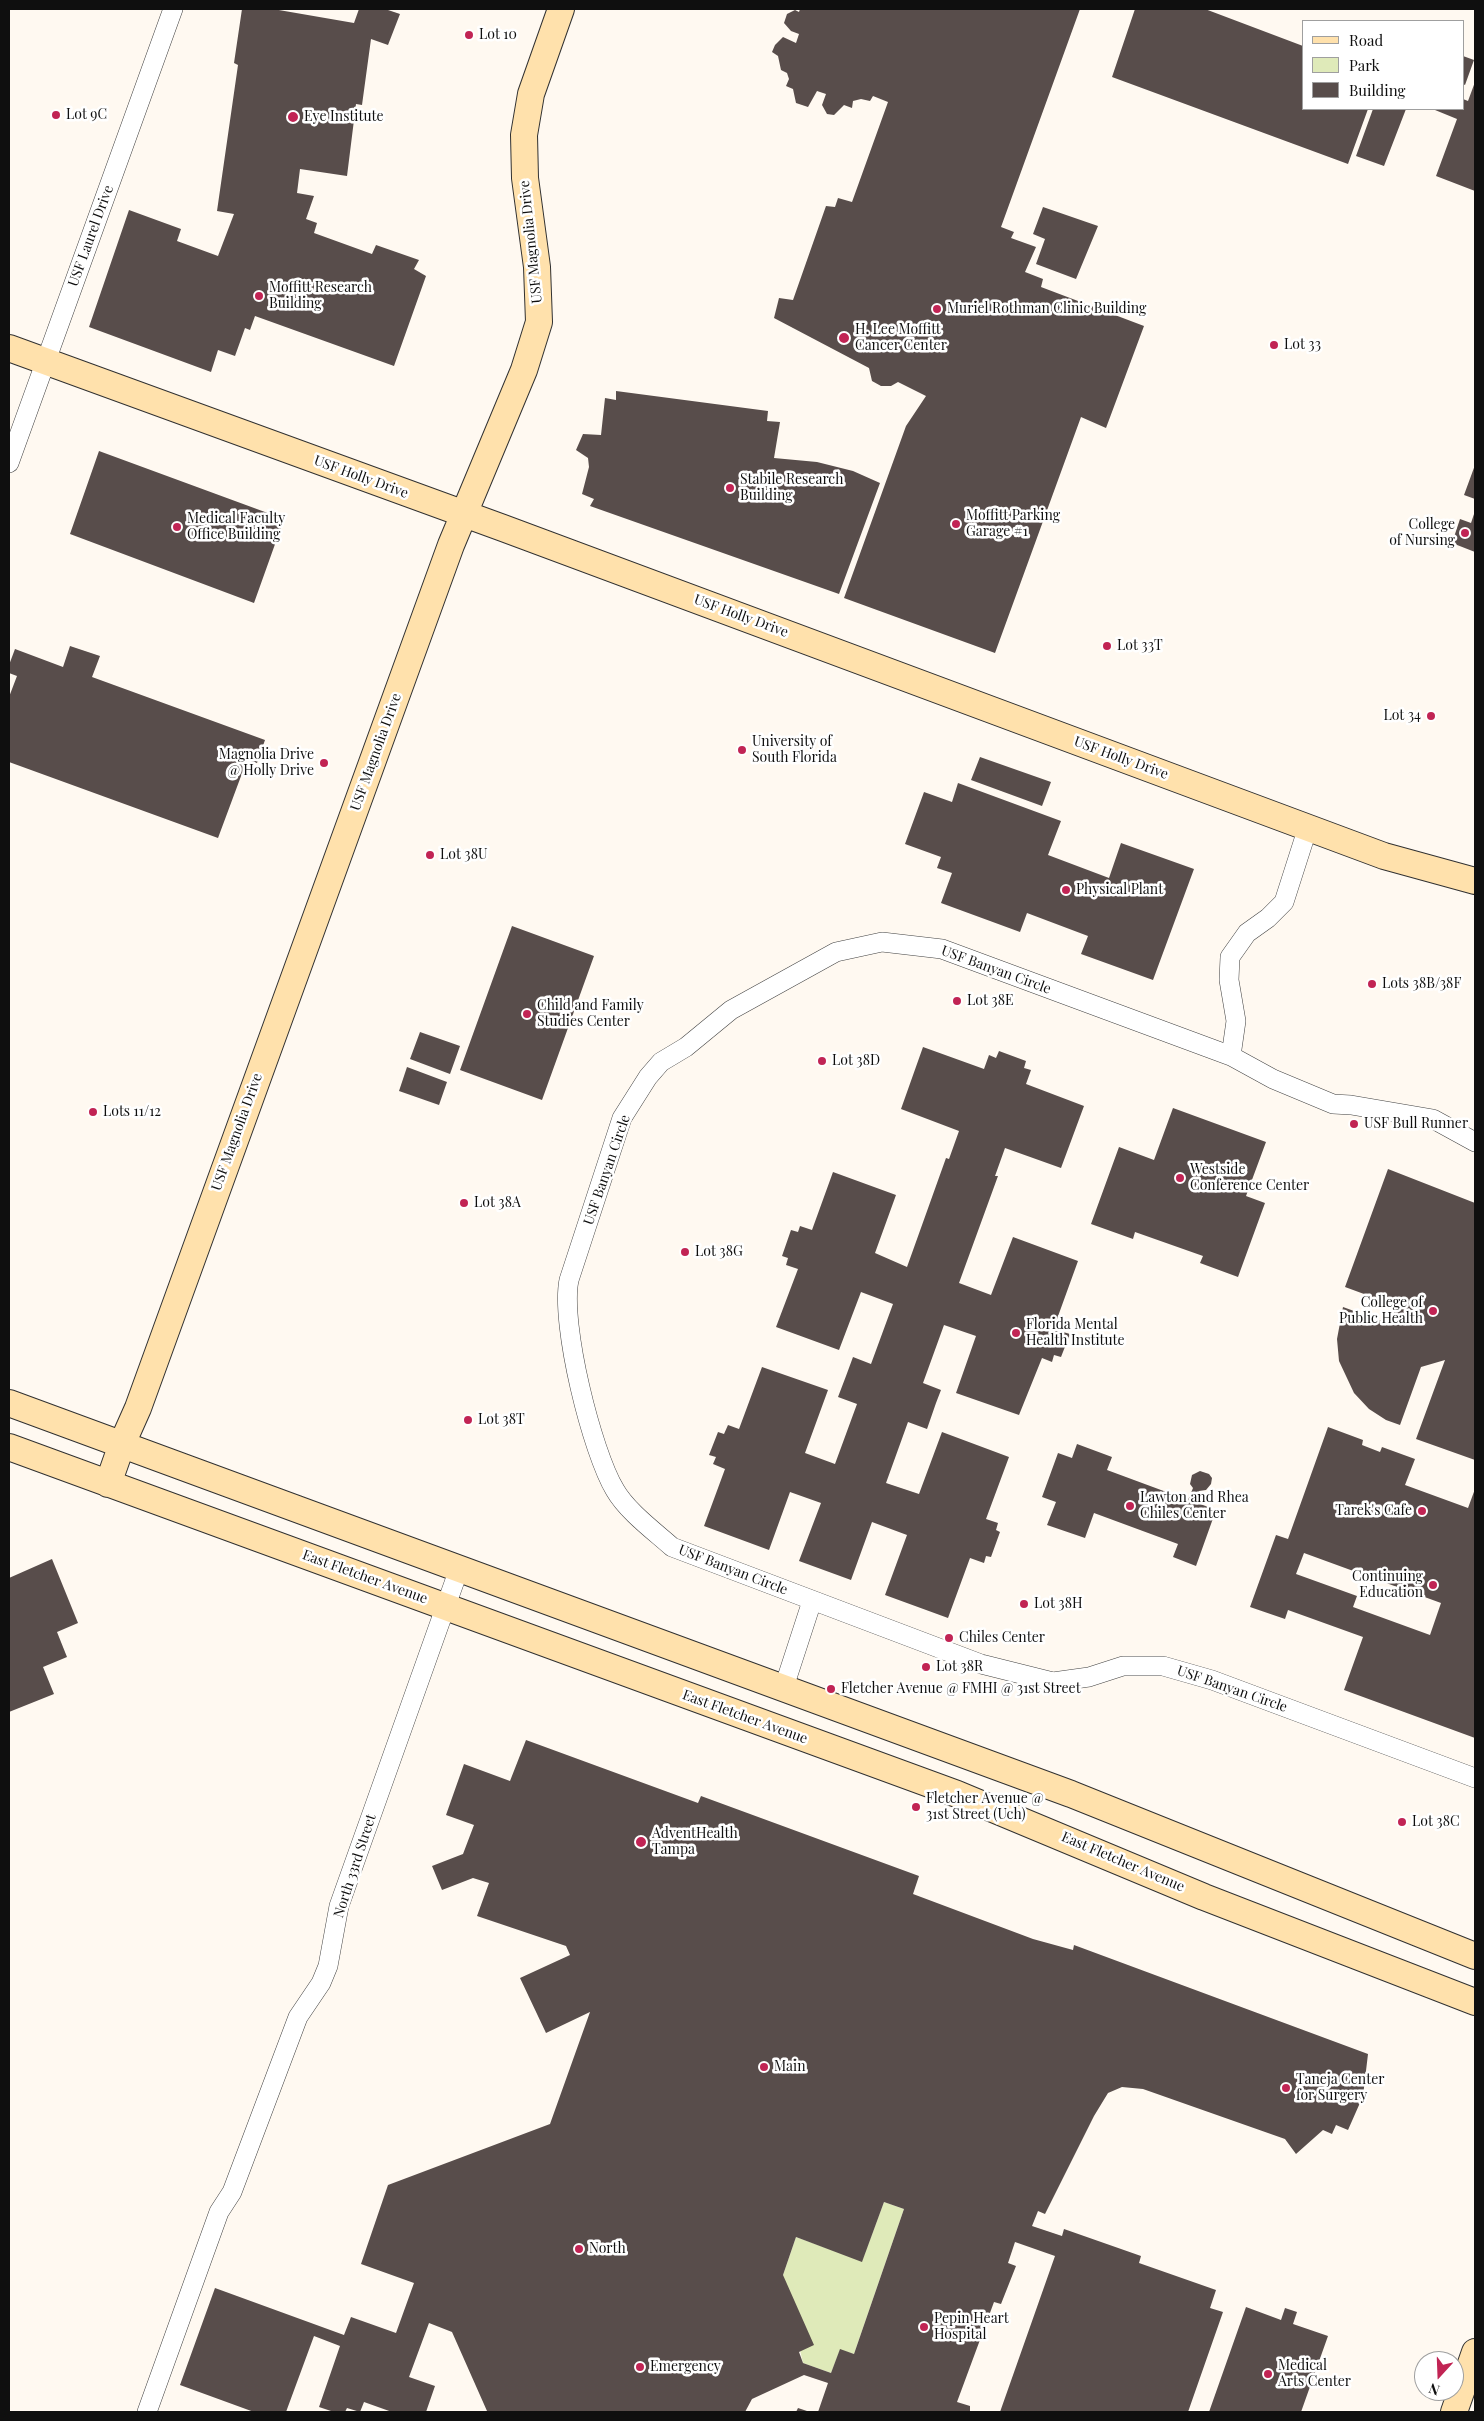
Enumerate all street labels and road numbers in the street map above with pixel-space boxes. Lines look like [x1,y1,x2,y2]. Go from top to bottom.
street label: USF Magnolia Drive [516,180,546,304]
street label: USF Laurel Drive [65,183,117,289]
street label: USF Holly Drive [311,452,411,502]
street label: USF Holly Drive [691,591,791,641]
street label: USF Magnolia Drive [347,691,405,813]
street label: USF Holly Drive [1071,733,1171,783]
street label: USF Banyan Circle [939,942,1053,998]
street label: USF Magnolia Drive [208,1071,266,1193]
street label: USF Banyan Circle [580,1113,634,1227]
street label: USF Banyan Circle [676,1541,790,1599]
street label: East Fletcher Avenue [300,1547,430,1607]
street label: USF Banyan Circle [1175,1662,1289,1716]
street label: East Fletcher Avenue [680,1687,810,1747]
street label: North 33rd Street [330,1812,380,1920]
street label: East Fletcher Avenue [1059,1828,1187,1896]

